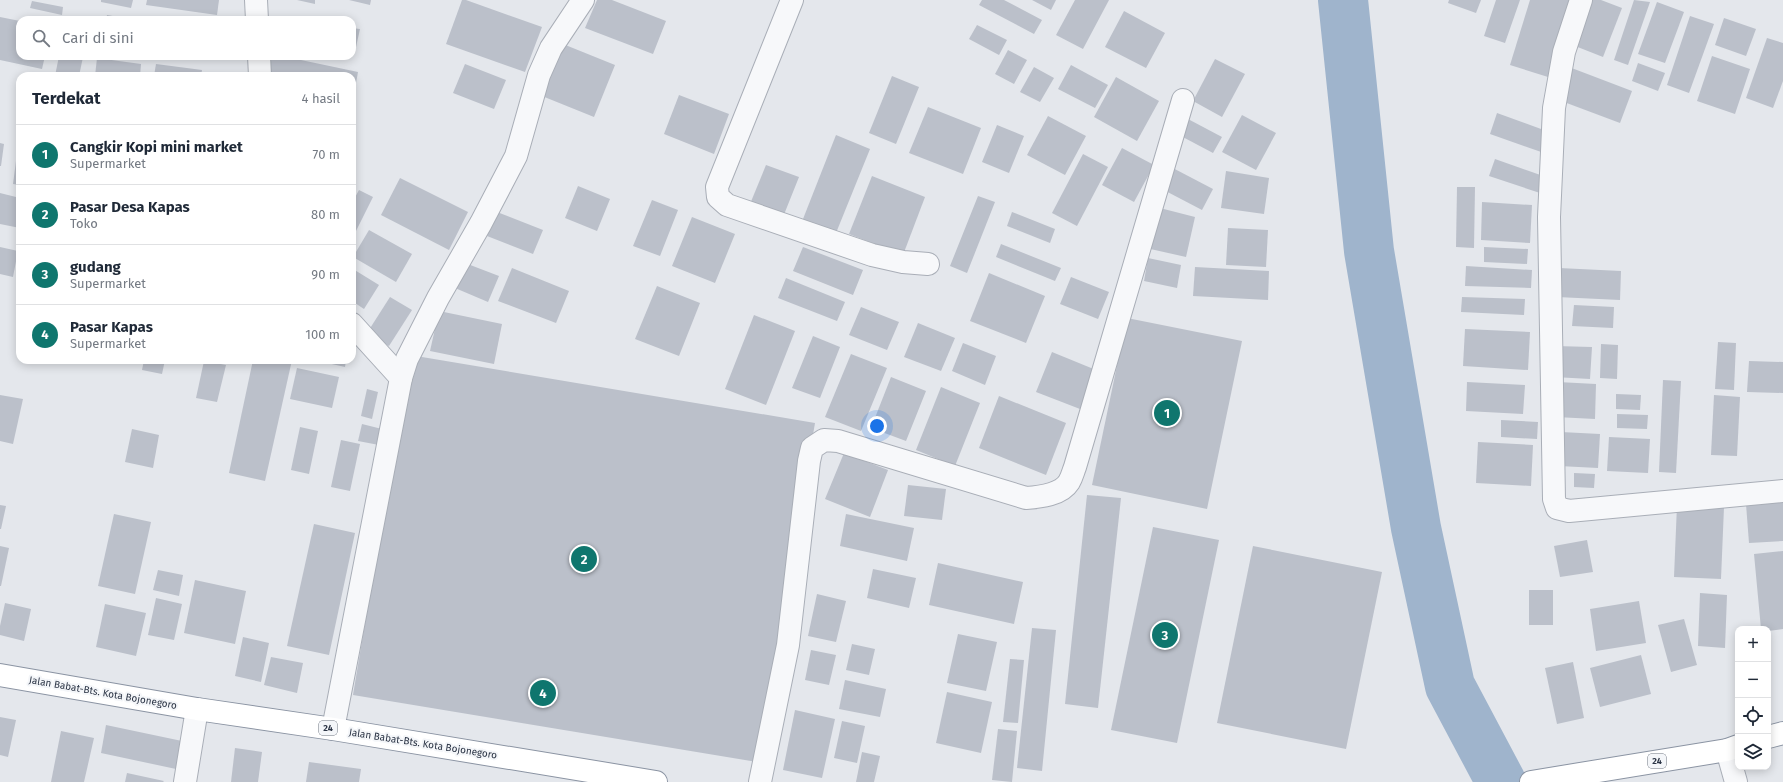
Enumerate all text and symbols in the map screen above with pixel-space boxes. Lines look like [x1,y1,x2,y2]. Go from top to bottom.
search box [16,16,356,60]
icon: search [30,27,52,49]
text: Cari di sini [62,29,134,47]
text: Terdekat [32,88,101,109]
text: 4 hasil [302,91,340,106]
text: Cangkir Kopi mini market [70,138,243,156]
text: 1 [42,147,48,162]
text: 70 m [313,147,340,162]
text: Supermarket [70,156,146,171]
text: Pasar Desa Kapas [70,198,190,216]
text: 2 [42,207,48,222]
text: 80 m [311,207,340,222]
text: Toko [70,216,98,231]
text: gudang [70,258,121,276]
text: 3 [42,267,48,282]
text: 90 m [311,267,340,282]
text: Supermarket [70,276,146,291]
text: Pasar Kapas [70,318,153,336]
text: 4 [41,327,49,342]
text: 100 m [305,327,340,342]
text: Supermarket [70,336,146,351]
pin: 1 [1154,398,1180,428]
your location [867,416,887,436]
pin: 2 [571,544,597,574]
pin: 3 [1152,620,1178,650]
map controls [1735,626,1771,770]
button: + [1735,626,1771,662]
button: − [1735,662,1771,698]
street label: Jalan Babat-Bts. Kota Bojonegoro [28,674,178,712]
pin: 4 [530,678,556,708]
button: locate [1735,698,1771,734]
road number: 24 [319,721,337,735]
street label: Jalan Babat-Bts. Kota Bojonegoro [348,726,498,762]
button: layers [1735,734,1771,770]
road number: 24 [1648,754,1666,768]

